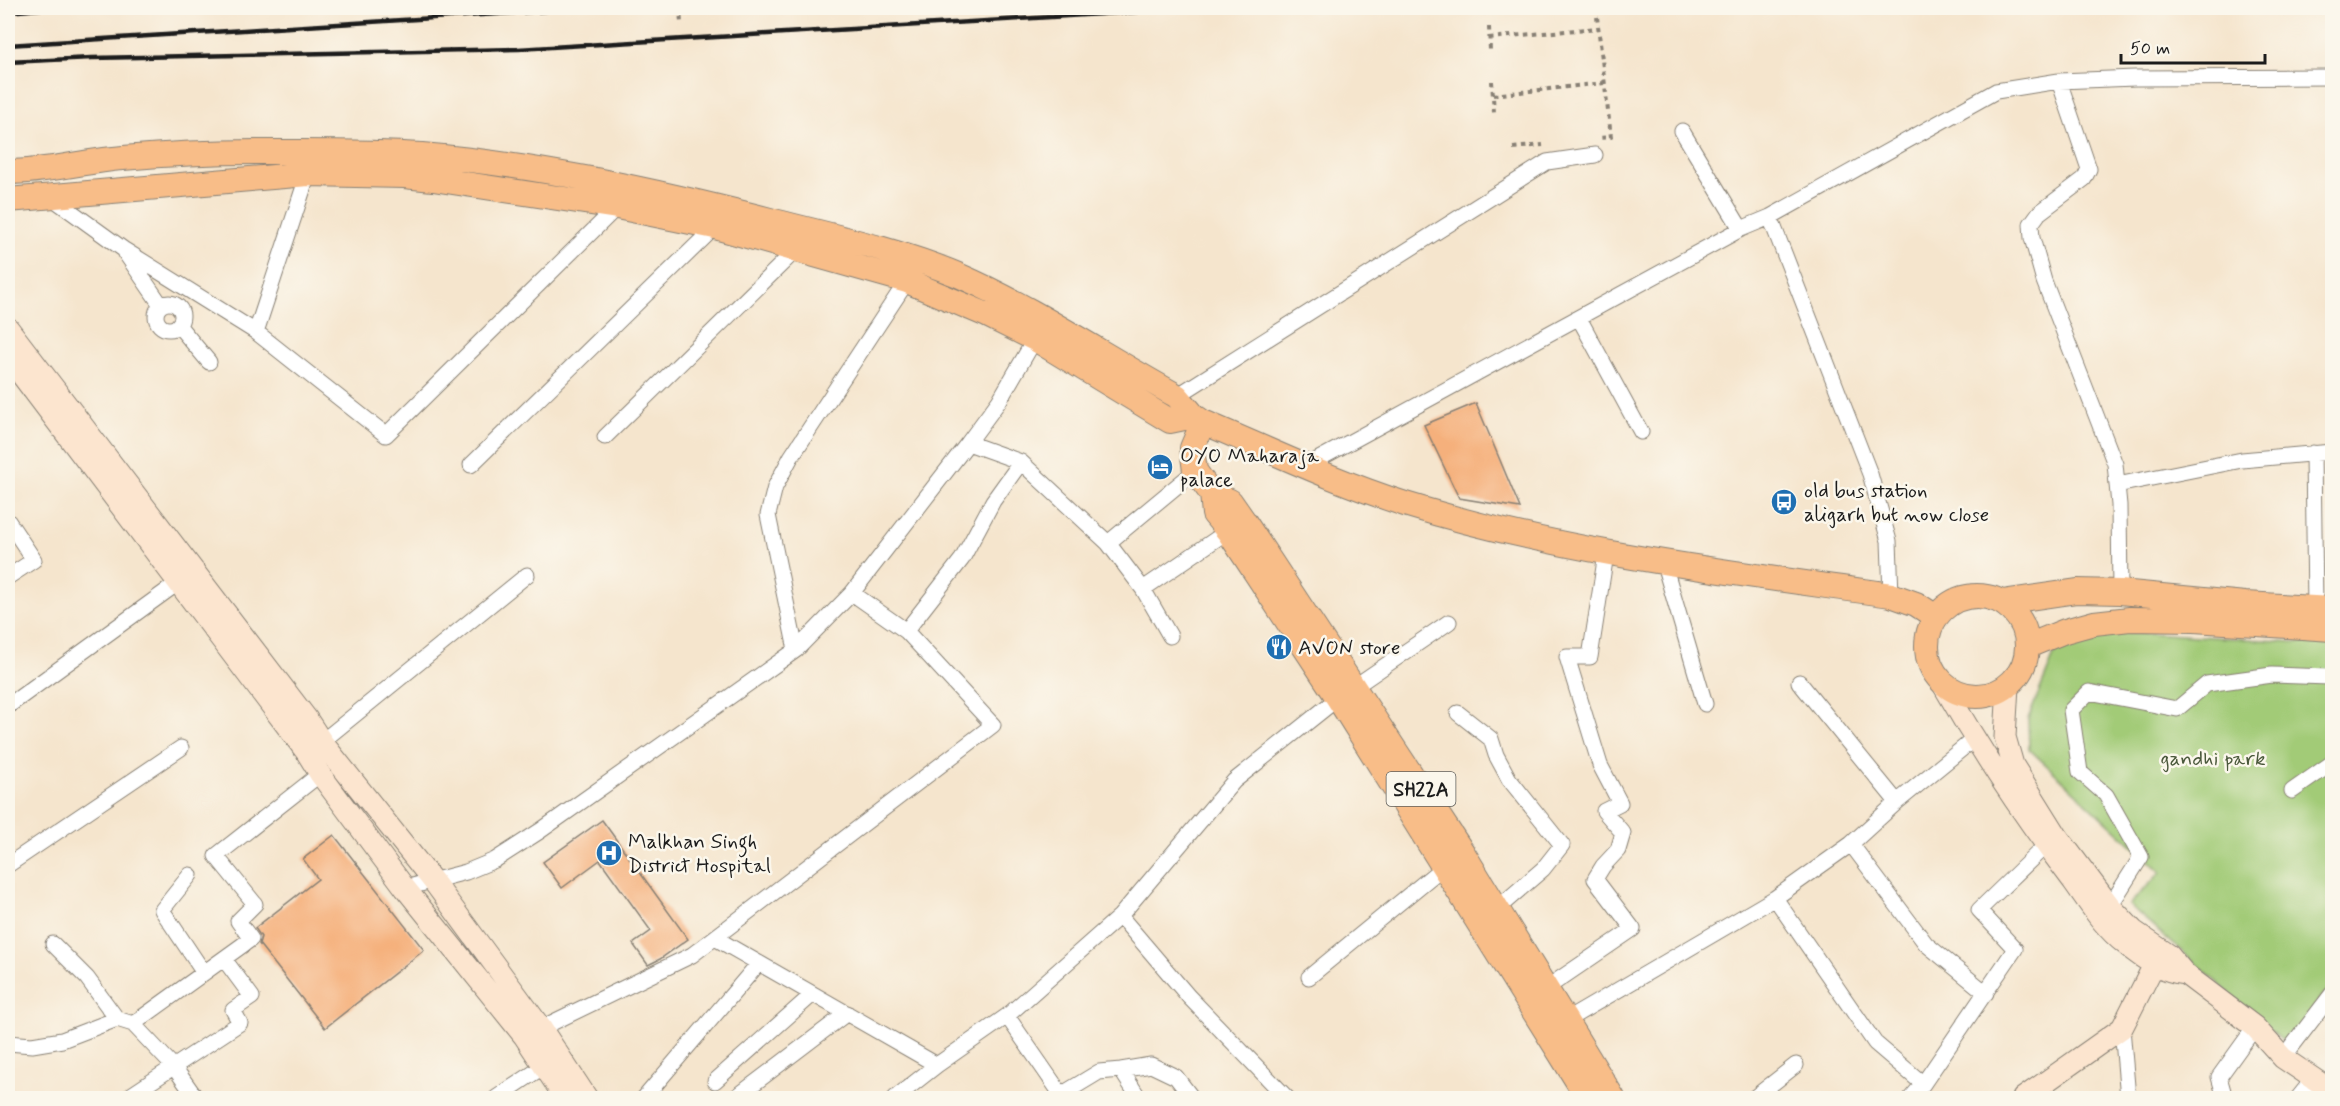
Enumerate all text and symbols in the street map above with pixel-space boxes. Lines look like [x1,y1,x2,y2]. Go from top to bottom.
scale bar [2121,27,2265,65]
text: 50 m [2130,37,2170,61]
place label: OYO Maharaja palace [1180,442,1320,494]
hotel icon: OYO Maharaja palace [1145,452,1175,482]
place label: old bus station aligarh but now close [1804,477,1989,529]
bus stop icon: old bus station aligarh but now close [1769,487,1799,517]
restaurant icon: AVON store [1264,632,1294,662]
place label: AVON store [1298,634,1400,662]
park label: gandhi park [2160,745,2266,773]
road number: SH22A [1386,772,1456,806]
place label: Malkhan Singh District Hospital [628,828,771,880]
hospital icon: Malkhan Singh District Hospital [594,838,624,868]

